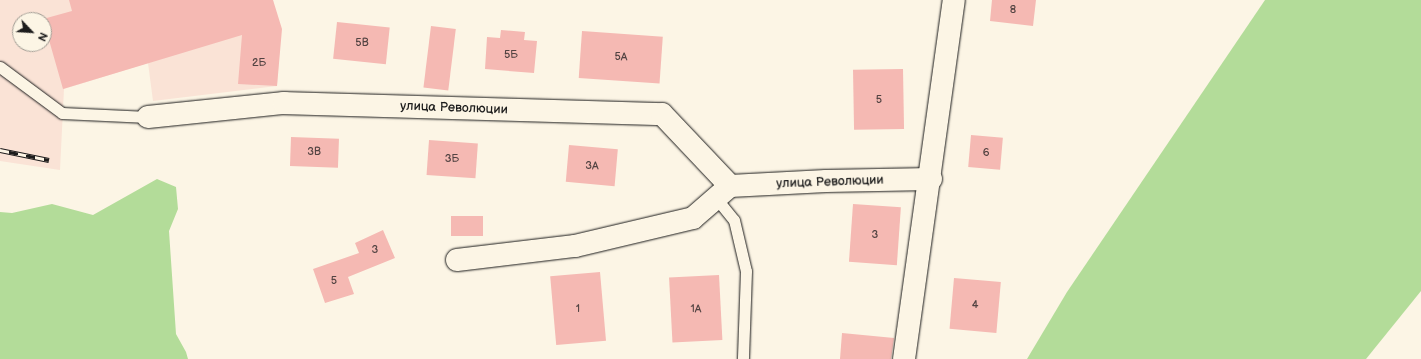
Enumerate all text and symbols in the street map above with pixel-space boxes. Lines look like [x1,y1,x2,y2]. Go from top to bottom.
house number: 8 [1010,3,1016,17]
north arrow [12,12,52,52]
text: N [35,30,50,43]
house number: 5В [355,36,369,50]
house number: 5Б [504,48,518,62]
house number: 5А [615,50,627,64]
house number: 2Б [252,56,266,70]
house number: 5 [876,93,882,107]
street label: улица Революции [400,98,508,118]
house number: 3В [307,145,321,159]
house number: 6 [983,146,989,160]
house number: 3Б [445,152,459,166]
house number: 3А [585,159,599,173]
street label: улица Революции [776,172,884,192]
house number: 3 [872,228,878,242]
house number: 3 [372,243,378,257]
house number: 5 [331,274,337,288]
house number: 4 [972,298,978,312]
house number: 1 [576,302,580,316]
house number: 1А [691,302,701,316]

